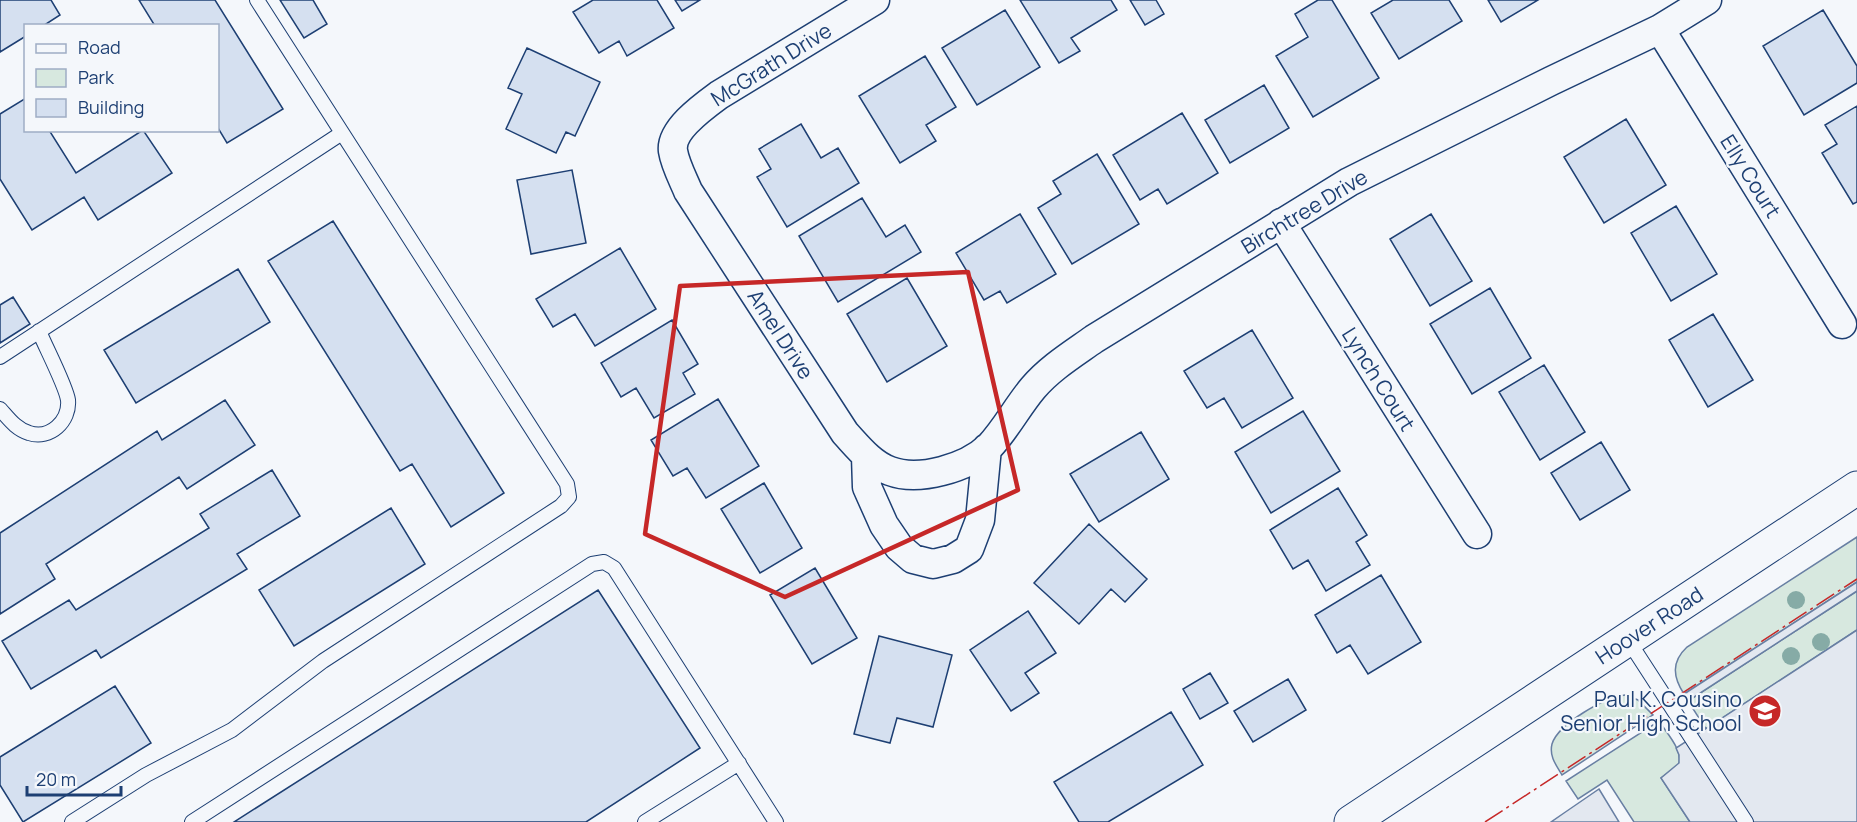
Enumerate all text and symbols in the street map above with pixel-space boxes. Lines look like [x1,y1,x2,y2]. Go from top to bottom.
street label: McGrath Drive [705,16,837,112]
legend [24,24,219,132]
text: Road [78,35,121,59]
text: Park [78,65,115,89]
text: Building [78,95,144,119]
street label: Elly Court [1714,129,1788,223]
street label: Birchtree Drive [1236,162,1372,260]
street label: Amel Drive [742,284,820,384]
street label: Lynch Court [1336,322,1422,436]
street label: Hoover Road [1590,580,1708,670]
place label: Paul K. Cousino Senior High School [1560,685,1742,737]
school or university icon: Paul K. Cousino Senior High School [1747,693,1783,729]
scale bar [27,759,122,797]
text: 20 m [36,767,76,791]

